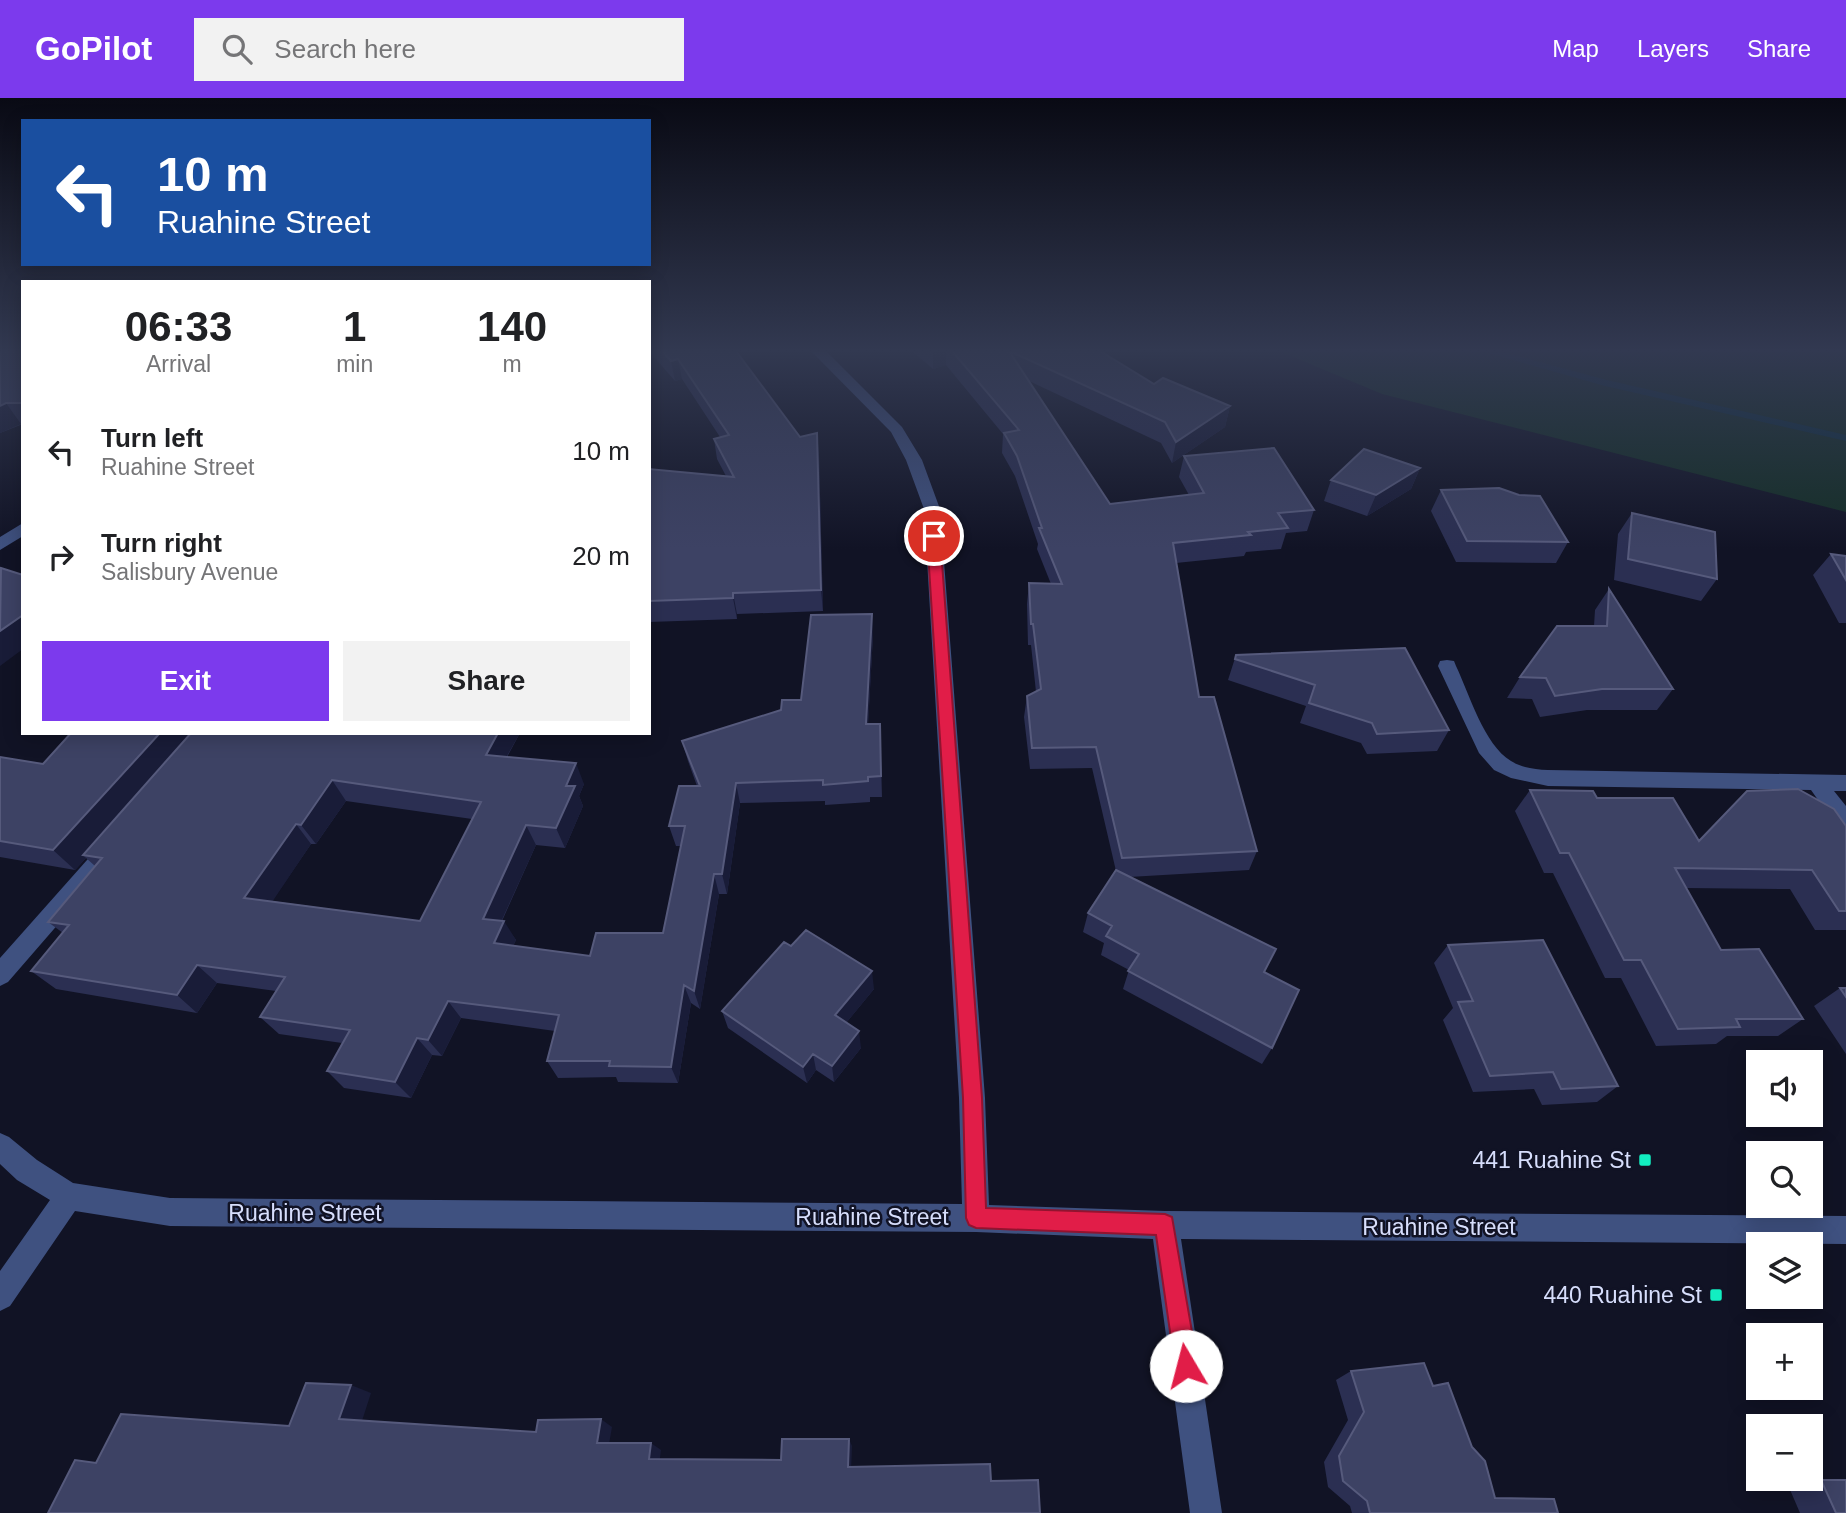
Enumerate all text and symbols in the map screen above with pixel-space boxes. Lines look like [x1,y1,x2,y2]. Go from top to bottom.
search box [194,18,684,81]
text: GoPilot [35,30,152,67]
icon: search [218,30,256,68]
text: Search here [274,34,416,64]
text: Map [1552,35,1599,62]
text: Layers [1637,35,1709,62]
text: Share [1747,35,1811,62]
icon: left [42,147,133,238]
text: 10 m [157,147,269,201]
text: Ruahine Street [157,204,370,240]
text: 06:33 [125,303,232,350]
text: 1 [343,303,366,350]
text: 140 [477,303,547,350]
text: Arrival [146,351,211,377]
text: min [336,351,373,377]
text: m [503,351,522,377]
text: Turn left [101,423,203,453]
icon: left [42,433,80,471]
text: 10 m [572,436,630,466]
text: Ruahine Street [101,454,254,480]
pin [904,506,964,566]
icon: arrive [915,517,953,555]
text: Turn right [101,528,222,558]
icon: right [42,538,80,576]
text: 20 m [572,541,630,571]
text: Salisbury Avenue [101,559,278,585]
button: Exit [42,641,329,721]
button: Share [343,641,630,721]
map controls [1746,1050,1823,1491]
button: sound [1746,1050,1823,1127]
button: search [1746,1141,1823,1218]
place label: 441 Ruahine St [1472,1147,1632,1173]
marker: 441 Ruahine St [1637,1152,1653,1168]
street label: Ruahine Street [228,1200,382,1226]
street label: Ruahine Street [795,1204,949,1230]
street label: Ruahine Street [1362,1214,1516,1240]
button: layers [1746,1232,1823,1309]
place label: 440 Ruahine St [1543,1282,1703,1308]
marker: 440 Ruahine St [1708,1287,1724,1303]
button: + [1746,1323,1823,1400]
position arrow [1149,1329,1223,1403]
button: − [1746,1414,1823,1491]

